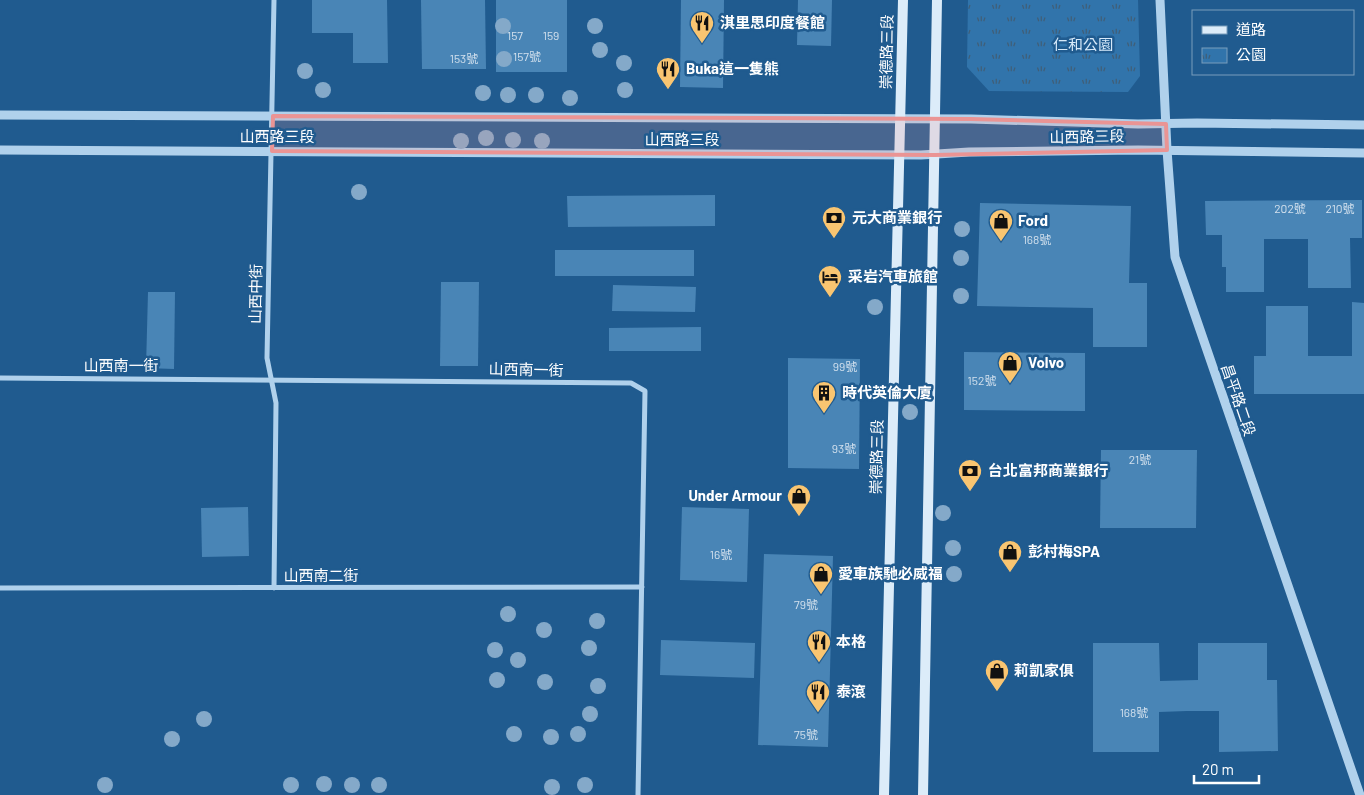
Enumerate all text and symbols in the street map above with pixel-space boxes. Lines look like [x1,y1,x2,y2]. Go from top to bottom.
restaurant icon: 淇里思印度餐館 [689,10,715,44]
legend [1192,10,1354,75]
place label: 淇里思印度餐館 [720,13,825,31]
street label: 崇德路三段 [876,14,896,90]
text: 道路 [1236,20,1266,38]
house number: 157 [507,28,523,42]
house number: 159 [543,28,559,42]
park label: 仁和公園 [1053,35,1113,53]
text: 公園 [1236,45,1266,63]
house number: 157號 [513,49,541,63]
house number: 153號 [450,51,478,65]
restaurant icon: Buka這一隻熊 [655,56,681,90]
place label: Buka這一隻熊 [686,59,779,77]
street label: 山西路三段 [1049,126,1125,146]
street label: 山西路三段 [239,127,315,145]
street label: 山西路三段 [644,130,720,148]
house number: 202號 [1274,201,1306,215]
house number: 210號 [1325,201,1355,215]
bank icon: 元大商業銀行 [821,205,847,239]
place label: 元大商業銀行 [852,208,942,226]
shop icon: Ford [988,208,1014,242]
place label: Ford [1018,211,1048,229]
house number: 168號 [1023,232,1051,246]
street label: 山西中街 [245,264,265,324]
hotel icon: 采岩汽車旅館 [817,264,843,298]
place label: 采岩汽車旅館 [848,267,938,285]
shop icon: Volvo [997,350,1023,384]
place label: Volvo [1028,353,1064,371]
street label: 山西南一街 [83,356,159,374]
street label: 山西南一街 [488,359,564,379]
house number: 99號 [833,359,857,373]
street label: 昌平路二段 [1218,361,1260,438]
house number: 152號 [968,373,996,387]
building icon: 時代英倫大廈 [811,380,837,414]
place label: 時代英倫大廈 [842,383,932,401]
street label: 崇德路三段 [866,419,886,495]
house number: 93號 [832,441,856,455]
house number: 21號 [1129,452,1151,466]
bank icon: 台北富邦商業銀行 [957,458,983,492]
place label: 台北富邦商業銀行 [988,461,1108,479]
shop icon: Under Armour [786,483,812,517]
place label: Under Armour [688,486,782,504]
shop icon: 彭村梅SPA [997,539,1023,573]
place label: 彭村梅SPA [1028,542,1100,560]
house number: 16號 [710,547,732,561]
shop icon: 愛車族馳必威福 [808,561,834,595]
place label: 愛車族馳必威福 [838,564,943,582]
street label: 山西南二街 [283,566,359,584]
house number: 79號 [794,597,818,611]
restaurant icon: 本格 [806,629,832,663]
place label: 本格 [836,632,867,650]
shop icon: 莉凱家俱 [984,658,1010,692]
place label: 莉凱家俱 [1014,661,1074,679]
restaurant icon: 泰滾 [805,679,831,713]
place label: 泰滾 [836,682,866,700]
house number: 168號 [1120,705,1148,719]
house number: 75號 [794,727,818,741]
scale bar [1194,752,1259,784]
text: 20 m [1202,760,1234,778]

